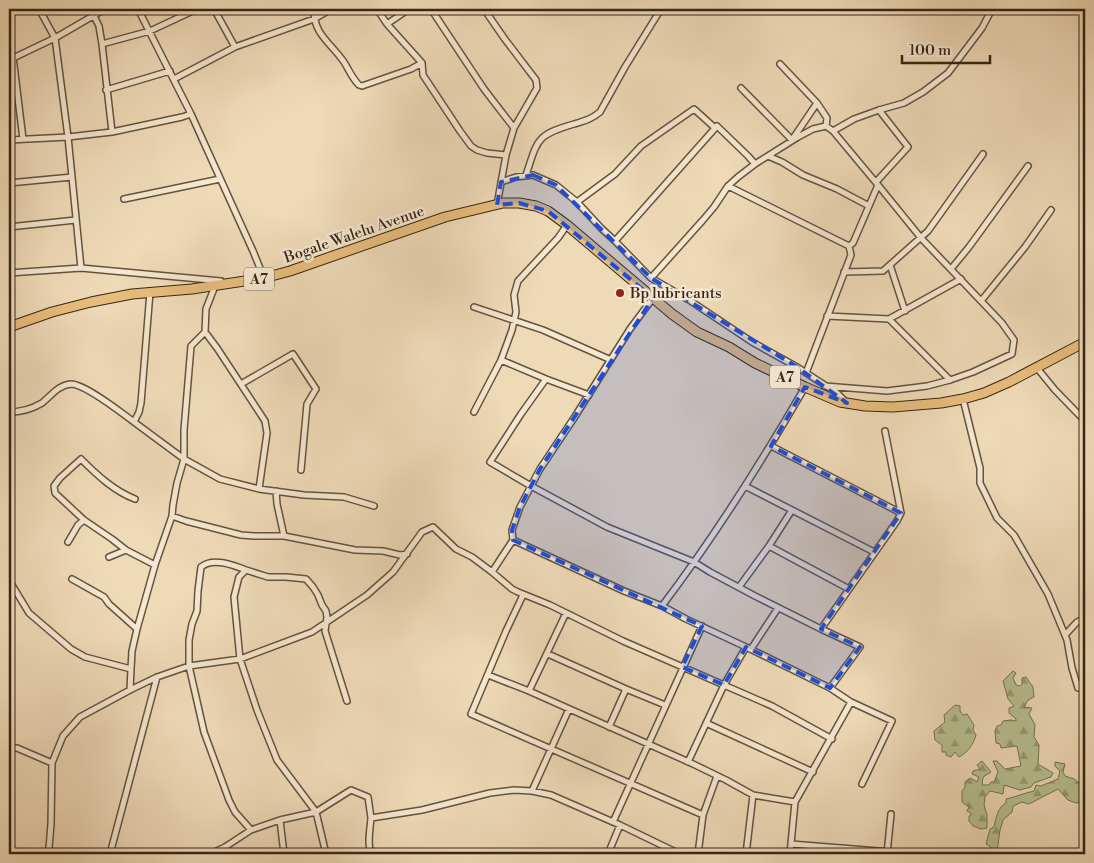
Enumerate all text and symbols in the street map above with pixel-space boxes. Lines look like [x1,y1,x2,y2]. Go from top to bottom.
scale bar [902,32,989,64]
text: 100 m [909,41,951,60]
street label: Bogale Walelu Avenue [281,202,427,268]
road number: A7 [244,268,274,290]
place label: Bp lubricants [629,284,722,303]
marker: Bp lubricants [614,287,626,299]
road number: A7 [770,366,800,388]

